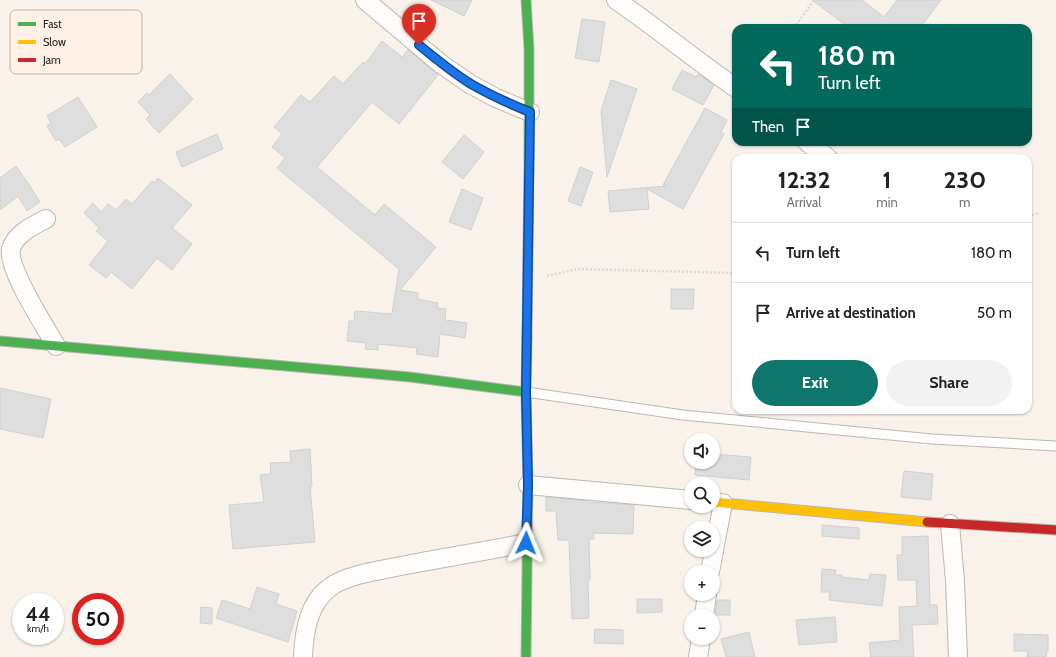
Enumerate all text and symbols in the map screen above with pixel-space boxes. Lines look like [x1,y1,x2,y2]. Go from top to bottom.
pin [402,4,436,45]
legend [10,10,142,74]
icon: arrive [408,10,430,32]
text: Fast [43,17,62,31]
text: Slow [43,35,66,49]
text: 180 m [818,38,896,72]
icon: left [752,40,804,92]
text: Jam [42,53,61,67]
text: Turn left [818,72,881,94]
icon: arrive [792,116,814,138]
text: Then [752,118,784,136]
text: 12:32 [778,165,830,194]
text: 1 [883,165,891,194]
text: 230 [944,165,986,194]
text: Arrival [787,194,821,210]
text: min [876,194,898,210]
text: m [959,194,971,210]
icon: left [752,242,774,264]
text: Turn left [786,244,840,262]
text: 180 m [971,244,1012,262]
icon: arrive [752,302,774,324]
text: Arrive at destination [786,304,916,322]
text: 50 m [977,304,1012,322]
button: Exit [752,360,878,406]
button: Share [886,360,1012,406]
map controls [684,433,720,645]
button: sound [684,433,720,469]
button: search [684,477,720,513]
button: layers [684,521,720,557]
position arrow [505,522,547,564]
button: + [684,565,720,601]
speed limit sign: 50 [72,593,124,645]
text: 44 [26,602,50,626]
button: − [684,609,720,645]
text: km/h [27,622,49,635]

